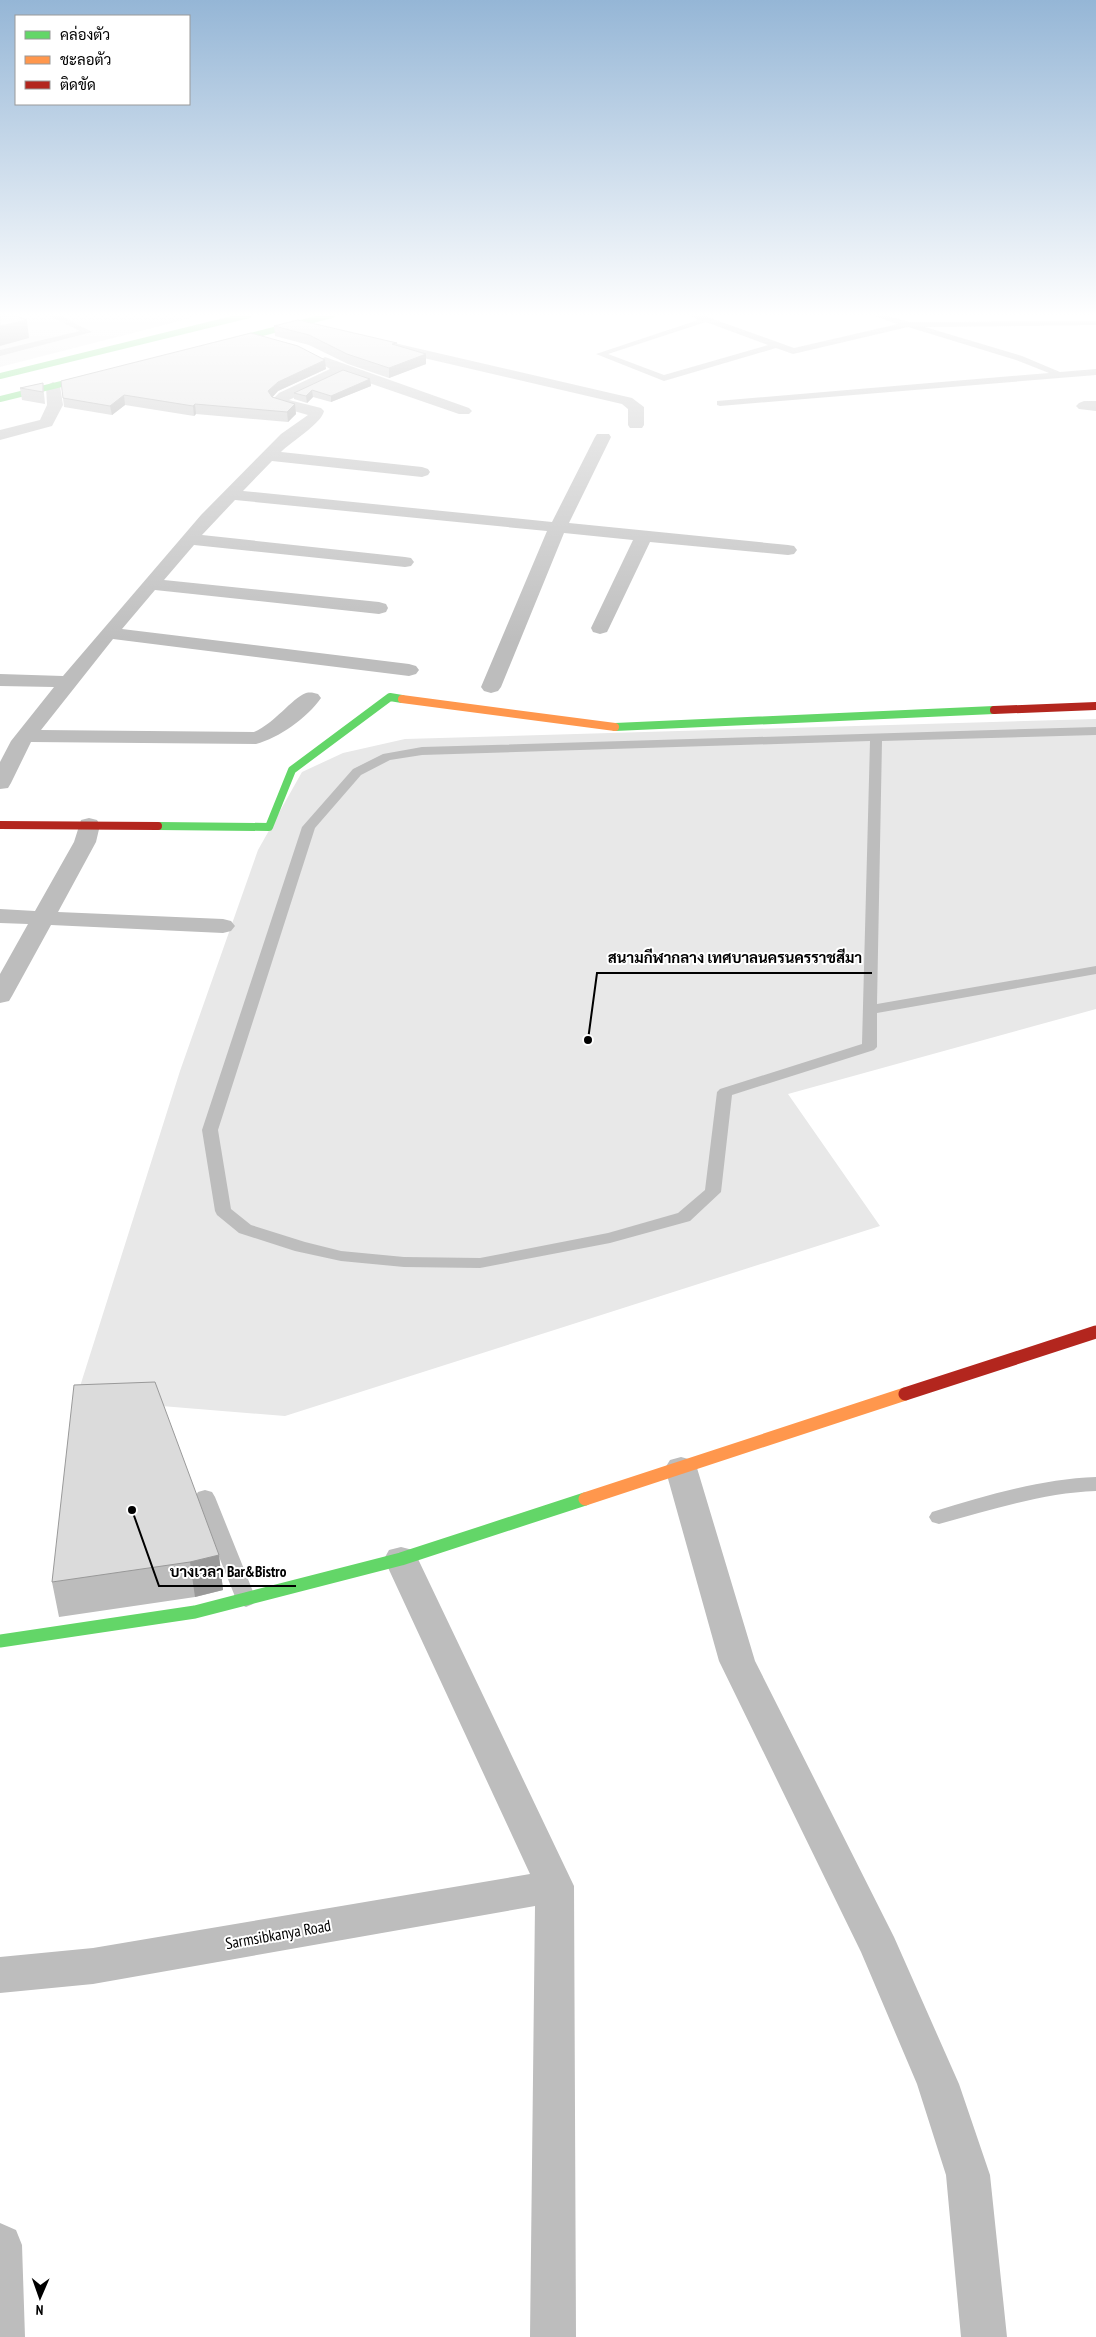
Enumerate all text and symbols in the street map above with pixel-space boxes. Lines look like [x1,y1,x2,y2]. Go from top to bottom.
legend [15,15,190,105]
text: คล่องตัว [60,25,110,44]
text: ชะลอตัว [60,50,111,69]
text: ติดขัด [60,75,96,94]
callout: สนามกีฬากลาง เทศบาลนครนครราชสีมา [597,943,872,973]
text: สนามกีฬากลาง เทศบาลนครนครราชสีมา [608,948,862,967]
callout: บางเวลา Bar&Bistro [159,1556,296,1586]
text: บางเวลา Bar&Bistro [170,1562,287,1581]
street label: Sarmsibkanya Road [224,1915,332,1953]
north arrow [15,2272,65,2322]
text: N [35,2301,44,2319]

